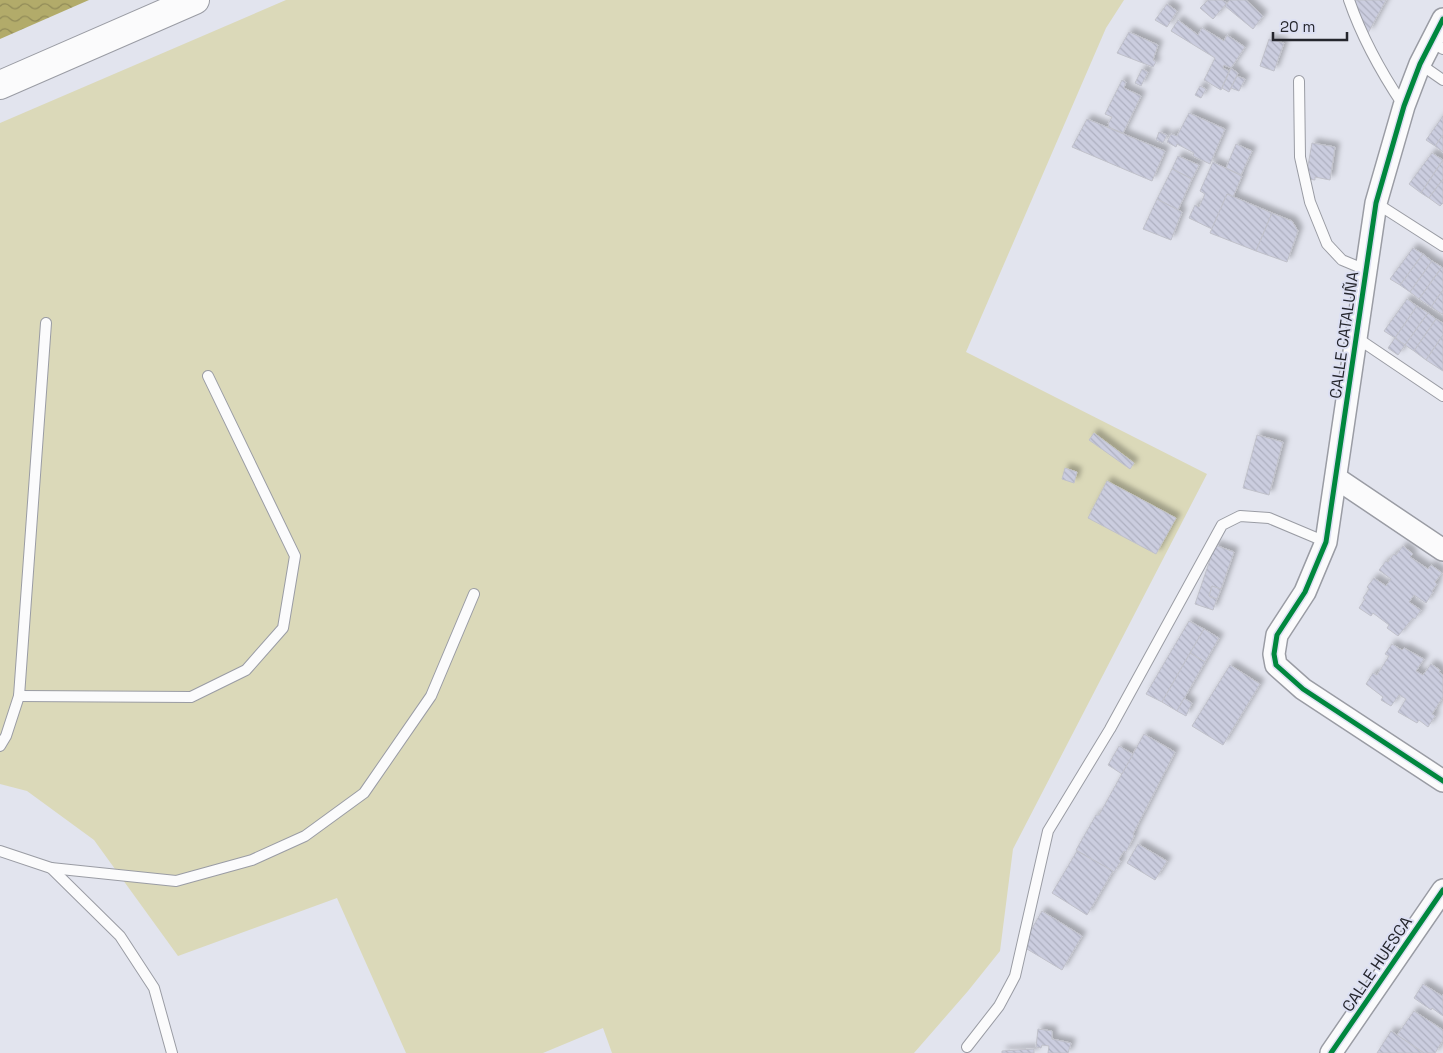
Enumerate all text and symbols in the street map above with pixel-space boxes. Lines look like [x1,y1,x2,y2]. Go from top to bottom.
scale bar [1273,10,1347,42]
text: 20 m [1280,17,1315,36]
street label: CALLE CATALUÑA [1325,270,1363,400]
street label: CALLE HUESCA [1337,912,1417,1016]

